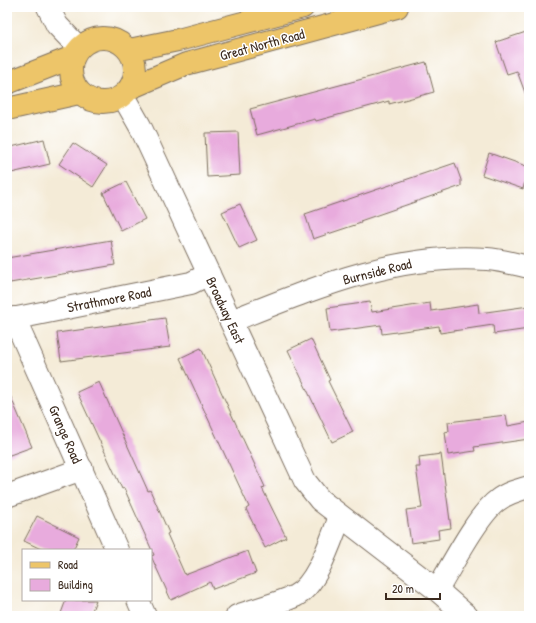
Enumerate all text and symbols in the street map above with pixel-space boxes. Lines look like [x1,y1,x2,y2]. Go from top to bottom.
street label: Great North Road [218,23,307,64]
street label: Burnside Road [341,253,414,289]
street label: Broadway East [201,273,250,347]
street label: Strathmore Road [65,281,153,316]
street label: Grange Road [44,402,87,467]
legend [22,549,152,601]
text: Road [58,556,78,573]
scale bar [386,575,440,601]
text: Building [58,576,93,593]
text: 20 m [392,580,414,597]

